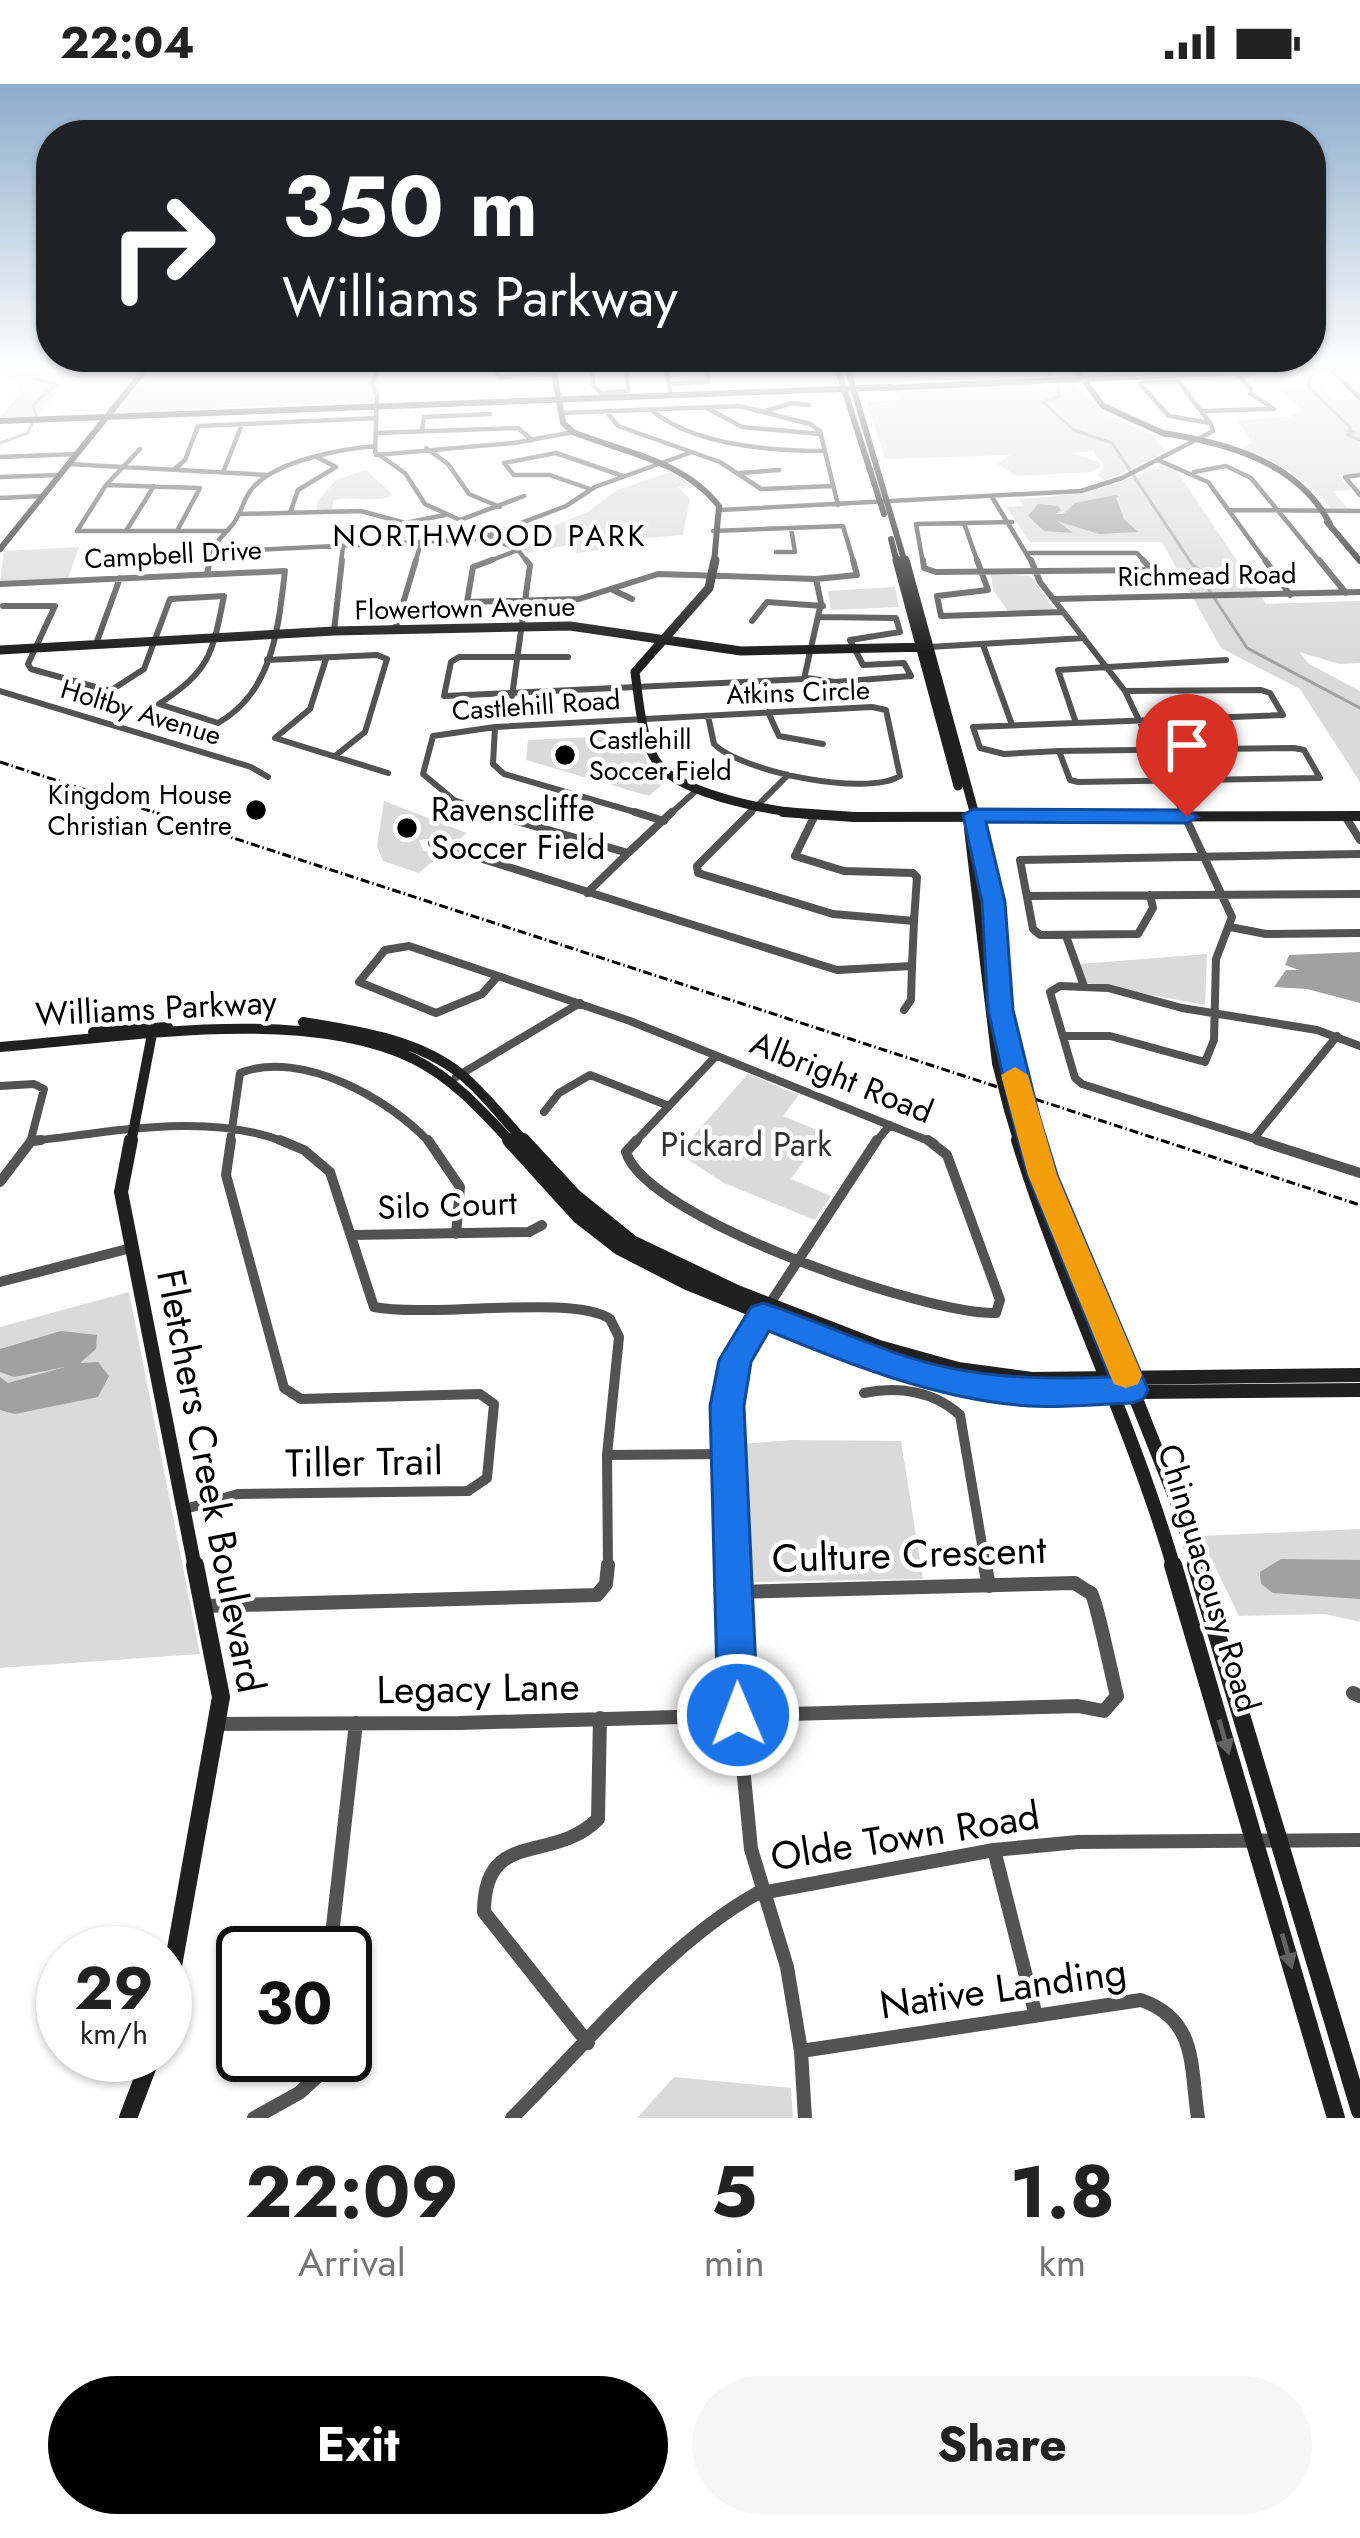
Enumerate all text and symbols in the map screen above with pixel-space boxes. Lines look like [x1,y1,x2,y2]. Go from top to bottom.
text: 22:04 [60,10,195,75]
text: 350 m [282,146,538,268]
icon: right [84,168,240,324]
text: Williams Parkway [282,258,678,336]
district label: NORTHWOOD PARK [332,514,648,557]
street label: Campbell Drive [83,530,263,578]
street label: Richmead Road [1117,554,1297,596]
street label: Flowertown Avenue [354,587,576,629]
street label: Holtby Avenue [56,669,226,755]
street label: Atkins Circle [725,670,871,714]
street label: Castlehill Road [450,680,622,730]
pin [1136,694,1238,817]
icon: arrive [1154,712,1220,778]
place label: Castlehill Soccer Field [589,720,732,790]
marker: Castlehill Soccer Field [552,742,578,768]
place label: Kingdom House Christian Centre [48,775,232,845]
place label: Ravenscliffe Soccer Field [431,786,605,871]
marker: Kingdom House Christian Centre [243,797,269,823]
marker: Ravenscliffe Soccer Field [394,815,420,841]
street label: Williams Parkway [34,978,278,1038]
street label: Albright Road [744,1019,940,1135]
park label: Pickard Park [660,1121,832,1168]
street label: Silo Court [377,1179,518,1231]
street label: Fletchers Creek Boulevard [142,1265,280,1697]
street label: Tiller Trail [285,1432,443,1492]
street label: Chinguacousy Road [1146,1438,1272,1718]
street label: Culture Crescent [771,1521,1048,1587]
position arrow [675,1652,801,1778]
street label: Legacy Lane [376,1658,580,1718]
one-way arrow [1216,1719,1234,1756]
street label: Olde Town Road [766,1787,1044,1885]
speed limit sign: 30 [216,1926,372,2082]
one-way arrow [1279,1933,1297,1970]
street label: Native Landing [876,1942,1130,2034]
text: 29 [74,1945,154,2032]
text: km/h [80,2012,148,2055]
text: 22:09 [245,2140,459,2244]
text: 5 [711,2140,757,2244]
text: 1.8 [1010,2140,1115,2244]
text: Arrival [298,2234,406,2291]
text: min [704,2234,765,2291]
text: km [1039,2234,1086,2291]
button: Exit [48,2376,668,2514]
button: Share [692,2376,1312,2514]

